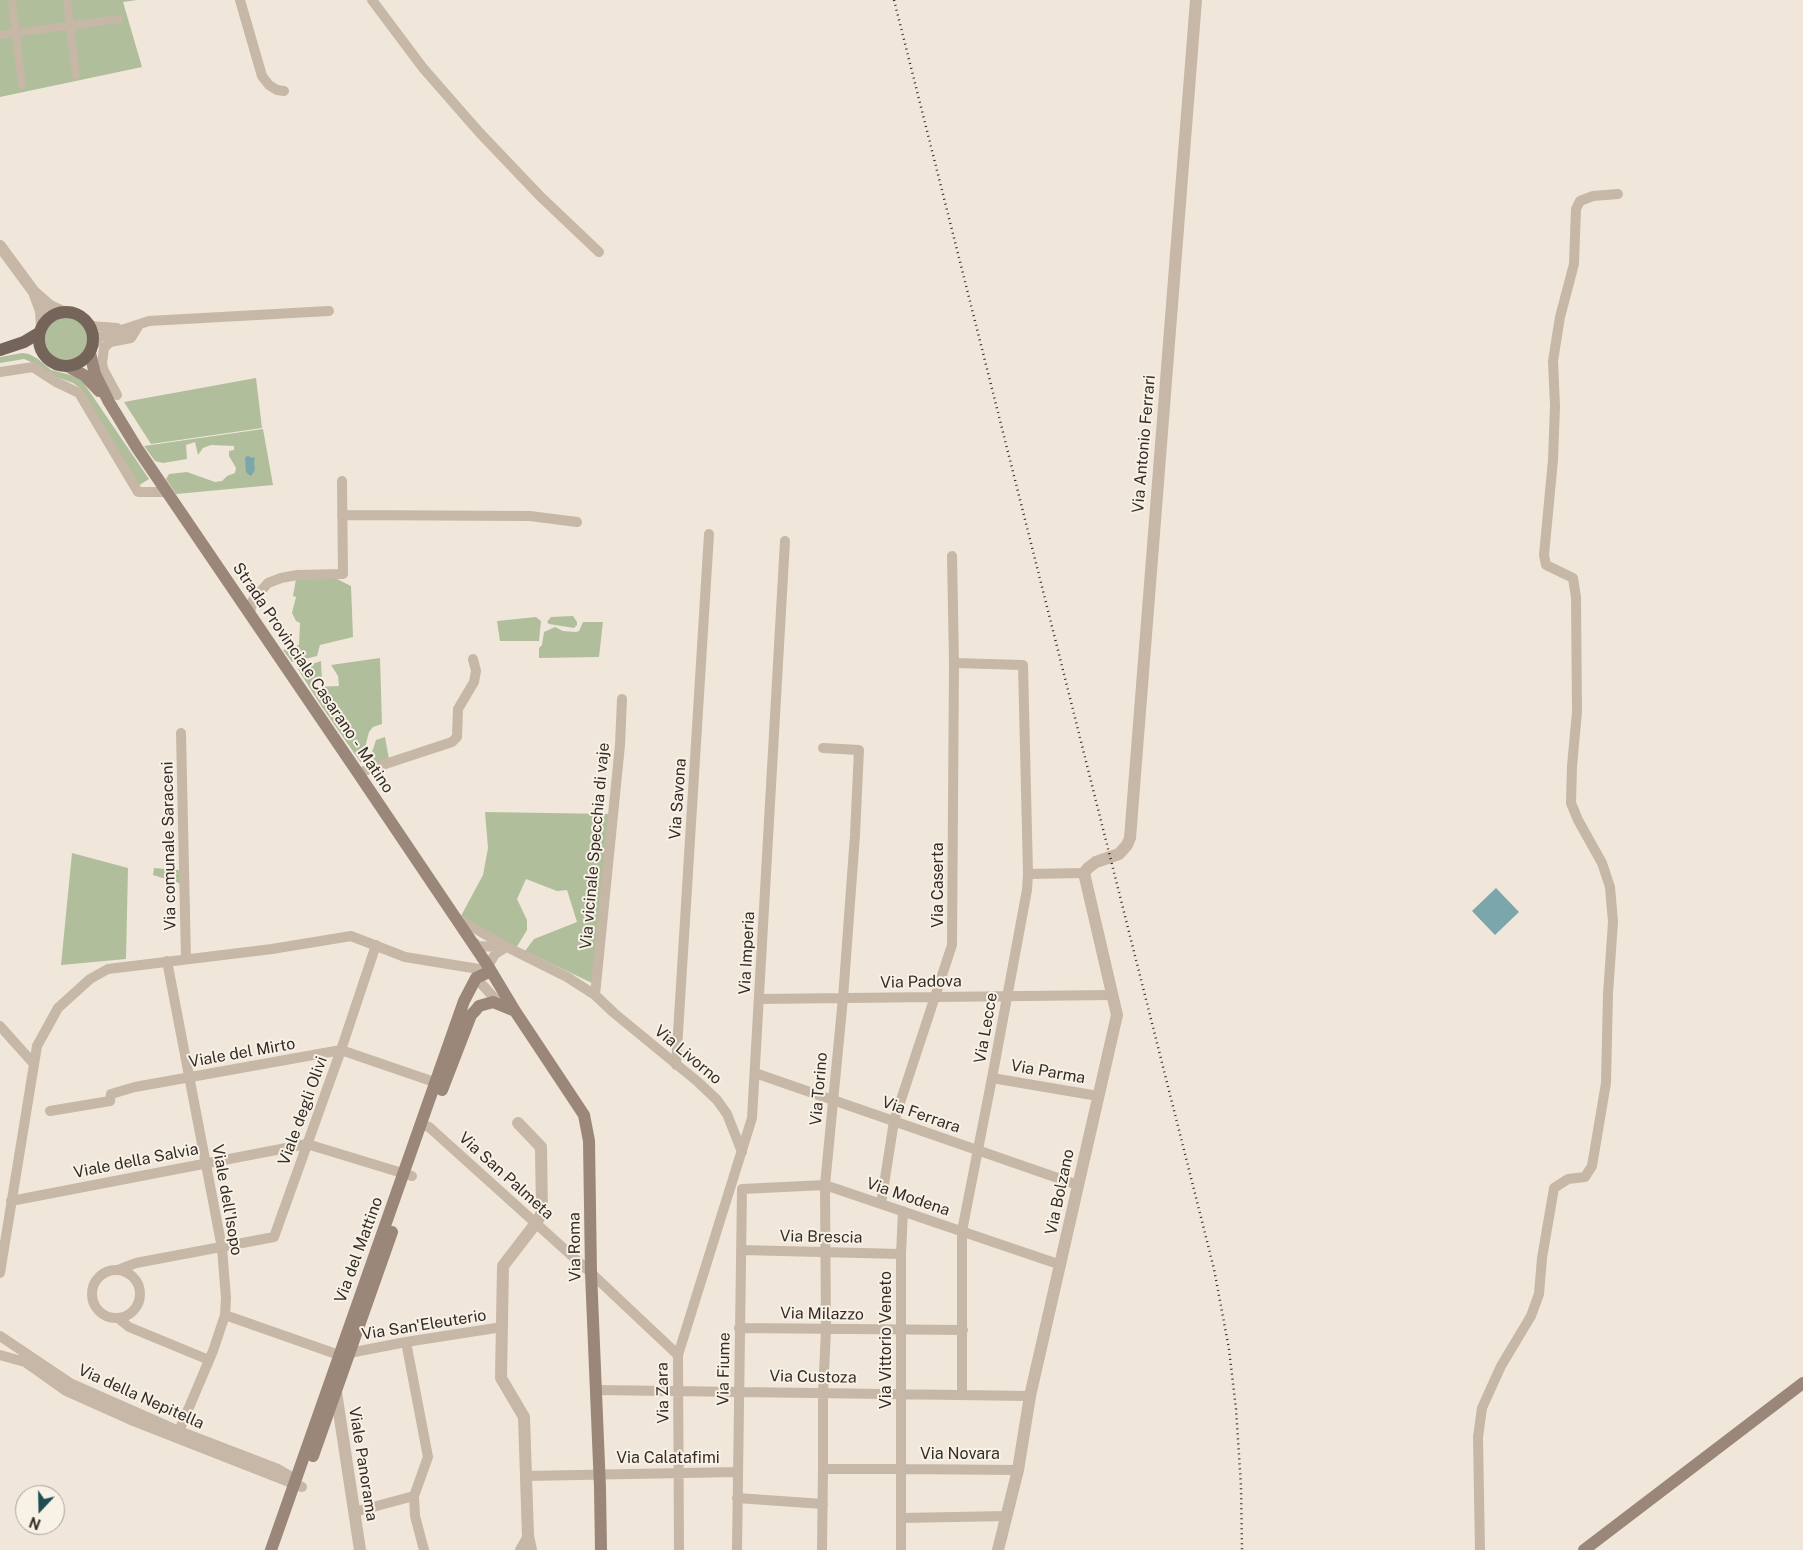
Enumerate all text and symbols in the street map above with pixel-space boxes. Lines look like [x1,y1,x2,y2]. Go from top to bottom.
street label: Via Antonio Ferrari [1128,374,1160,514]
street label: Strada Provinciale Casarano - Matino [228,559,398,797]
street label: Via vicinale Specchia di vaje [576,742,614,950]
street label: Via Savona [666,758,690,840]
street label: Via comunale Saraceni [158,761,180,931]
street label: Via Caserta [928,842,948,928]
street label: Via Imperia [735,911,759,995]
street label: Via Padova [880,972,962,992]
street label: Via Lecce [970,991,1002,1065]
street label: Via Livorno [650,1021,726,1089]
street label: Viale del Mirto [187,1034,297,1072]
street label: Via Torino [806,1052,832,1126]
street label: Viale degli Olivi [274,1054,332,1168]
street label: Via Parma [1009,1056,1087,1088]
street label: Via Ferrara [879,1093,963,1137]
street label: Via San Palmeta [455,1128,557,1224]
street label: Viale della Salvia [72,1139,200,1183]
street label: Viale dell'Isopo [208,1143,246,1257]
street label: Via Bolzano [1042,1147,1078,1237]
street label: Via Modena [864,1174,952,1220]
street label: Via del Mattino [331,1194,387,1306]
street label: Via Roma [565,1212,585,1282]
street label: Via Brescia [779,1227,863,1247]
street label: Via Vittorio Veneto [876,1271,896,1409]
street label: Via Milazzo [780,1304,864,1324]
street label: Via San'Eleuterio [360,1306,488,1344]
street label: Via Fiume [714,1332,734,1406]
street label: Via della Nepitella [75,1361,207,1433]
street label: Via Zara [653,1362,673,1424]
street label: Via Custoza [769,1367,857,1387]
street label: Viale Panorama [344,1405,382,1523]
street label: Via Novara [920,1444,1000,1464]
street label: Via Calatafimi [616,1448,720,1468]
north arrow [15,1485,65,1535]
text: N [27,1514,43,1533]

